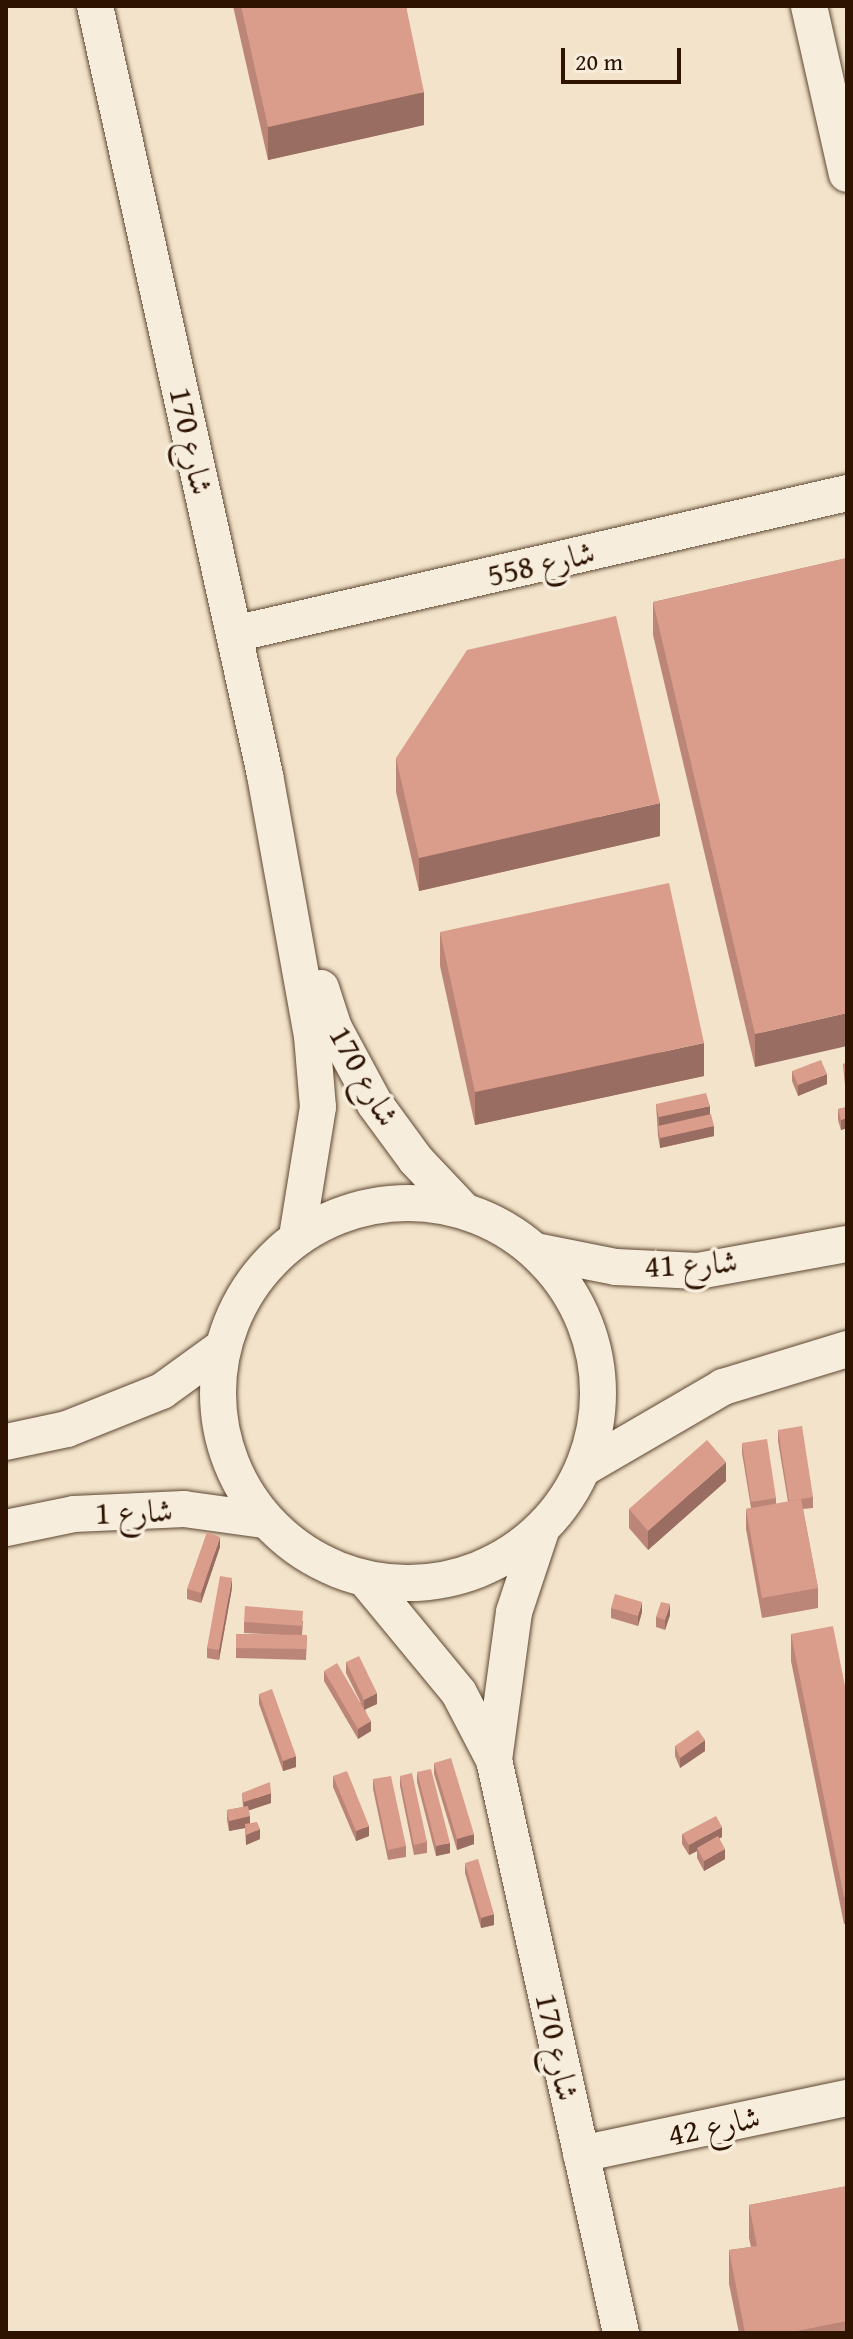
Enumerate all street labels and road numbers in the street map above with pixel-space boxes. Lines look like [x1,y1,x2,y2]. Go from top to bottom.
street label: شارع 170 [161,384,221,498]
street label: شارع 558 [484,533,598,595]
street label: شارع 170 [321,1019,407,1133]
street label: شارع 41 [643,1242,739,1286]
street label: شارع 1 [94,1491,174,1533]
street label: شارع 170 [527,1990,587,2104]
street label: شارع 42 [664,2098,764,2154]

